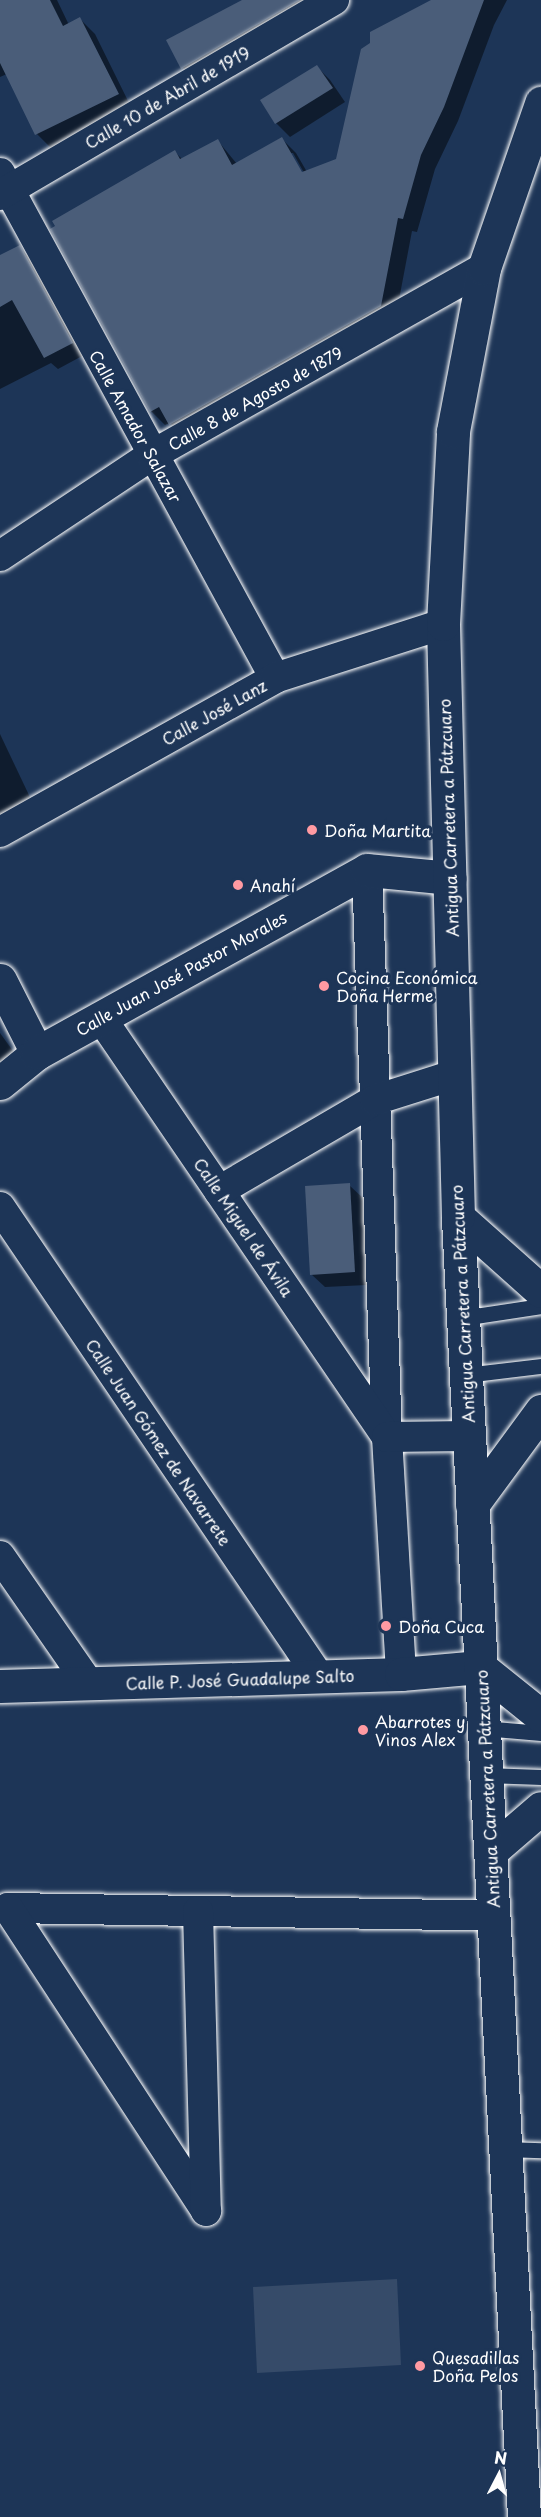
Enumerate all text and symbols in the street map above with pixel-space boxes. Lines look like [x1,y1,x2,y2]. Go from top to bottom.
street label: Calle 10 de Abril de 1919 [80,41,254,153]
street label: Calle 8 de Agosto de 1879 [164,342,346,454]
street label: Calle Amador Salazar [86,346,186,506]
street label: Calle José Lanz [157,675,271,749]
street label: Antigua Carretera a Pátzcuaro [434,698,462,938]
place label: Doña Martita [324,820,431,840]
marker: Doña Martita [305,823,319,837]
place label: Anahí [250,875,295,895]
marker: Anahí [231,878,245,892]
street label: Calle Juan José Pastor Morales [71,906,291,1040]
place label: Cocina Económica Doña Herme [336,967,478,1005]
marker: Cocina Económica Doña Herme [317,979,331,993]
street label: Calle Miguel de Ávila [190,1154,298,1300]
street label: Antigua Carretera a Pátzcuaro [446,1184,478,1424]
street label: Calle Juan Gómez de Navarrete [83,1335,235,1549]
place label: Doña Cuca [398,1616,484,1636]
marker: Doña Cuca [379,1619,393,1633]
street label: Calle P. José Guadalupe Salto [125,1665,355,1693]
street label: Antigua Carretera a Pátzcuaro [471,1669,503,1909]
place label: Abarrotes y Vinos Alex [375,1711,466,1749]
marker: Abarrotes y Vinos Alex [356,1723,370,1737]
place label: Quesadillas Doña Pelos [432,2347,519,2385]
marker: Quesadillas Doña Pelos [413,2359,427,2373]
north arrow [469,2445,529,2505]
text: N [493,2445,508,2470]

